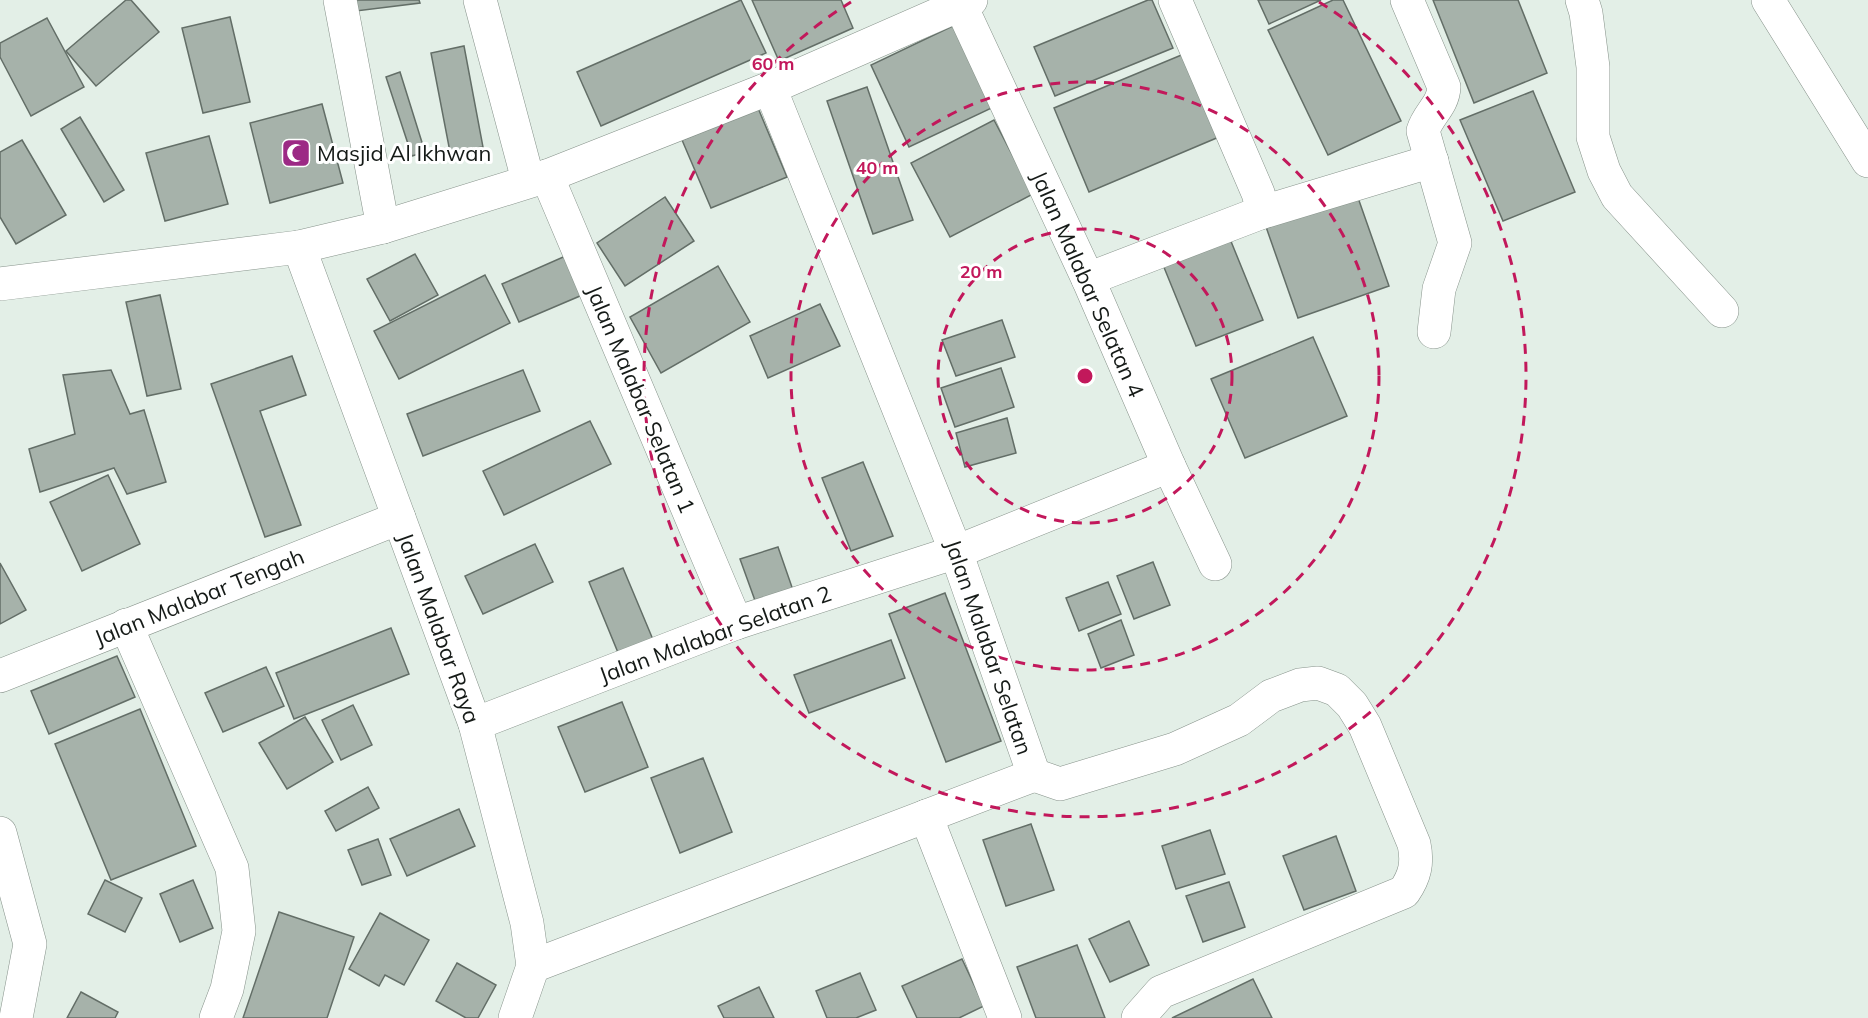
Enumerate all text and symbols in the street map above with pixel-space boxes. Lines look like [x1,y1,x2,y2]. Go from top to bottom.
text: 60 m [752,52,794,75]
mosque icon: Masjid Al Ikhwan [280,137,312,169]
place label: Masjid Al Ikhwan [317,139,491,167]
text: 40 m [856,156,898,179]
street label: Jalan Malabar Selatan 4 [1025,166,1151,402]
text: 20 m [960,260,1002,283]
street label: Jalan Malabar Selatan 1 [580,281,702,517]
centre of rings [1075,366,1095,386]
street label: Jalan Malabar Raya [391,529,487,727]
street label: Jalan Malabar Selatan [939,536,1039,758]
street label: Jalan Malabar Tengah [90,542,308,652]
street label: Jalan Malabar Selatan 2 [595,579,835,689]

